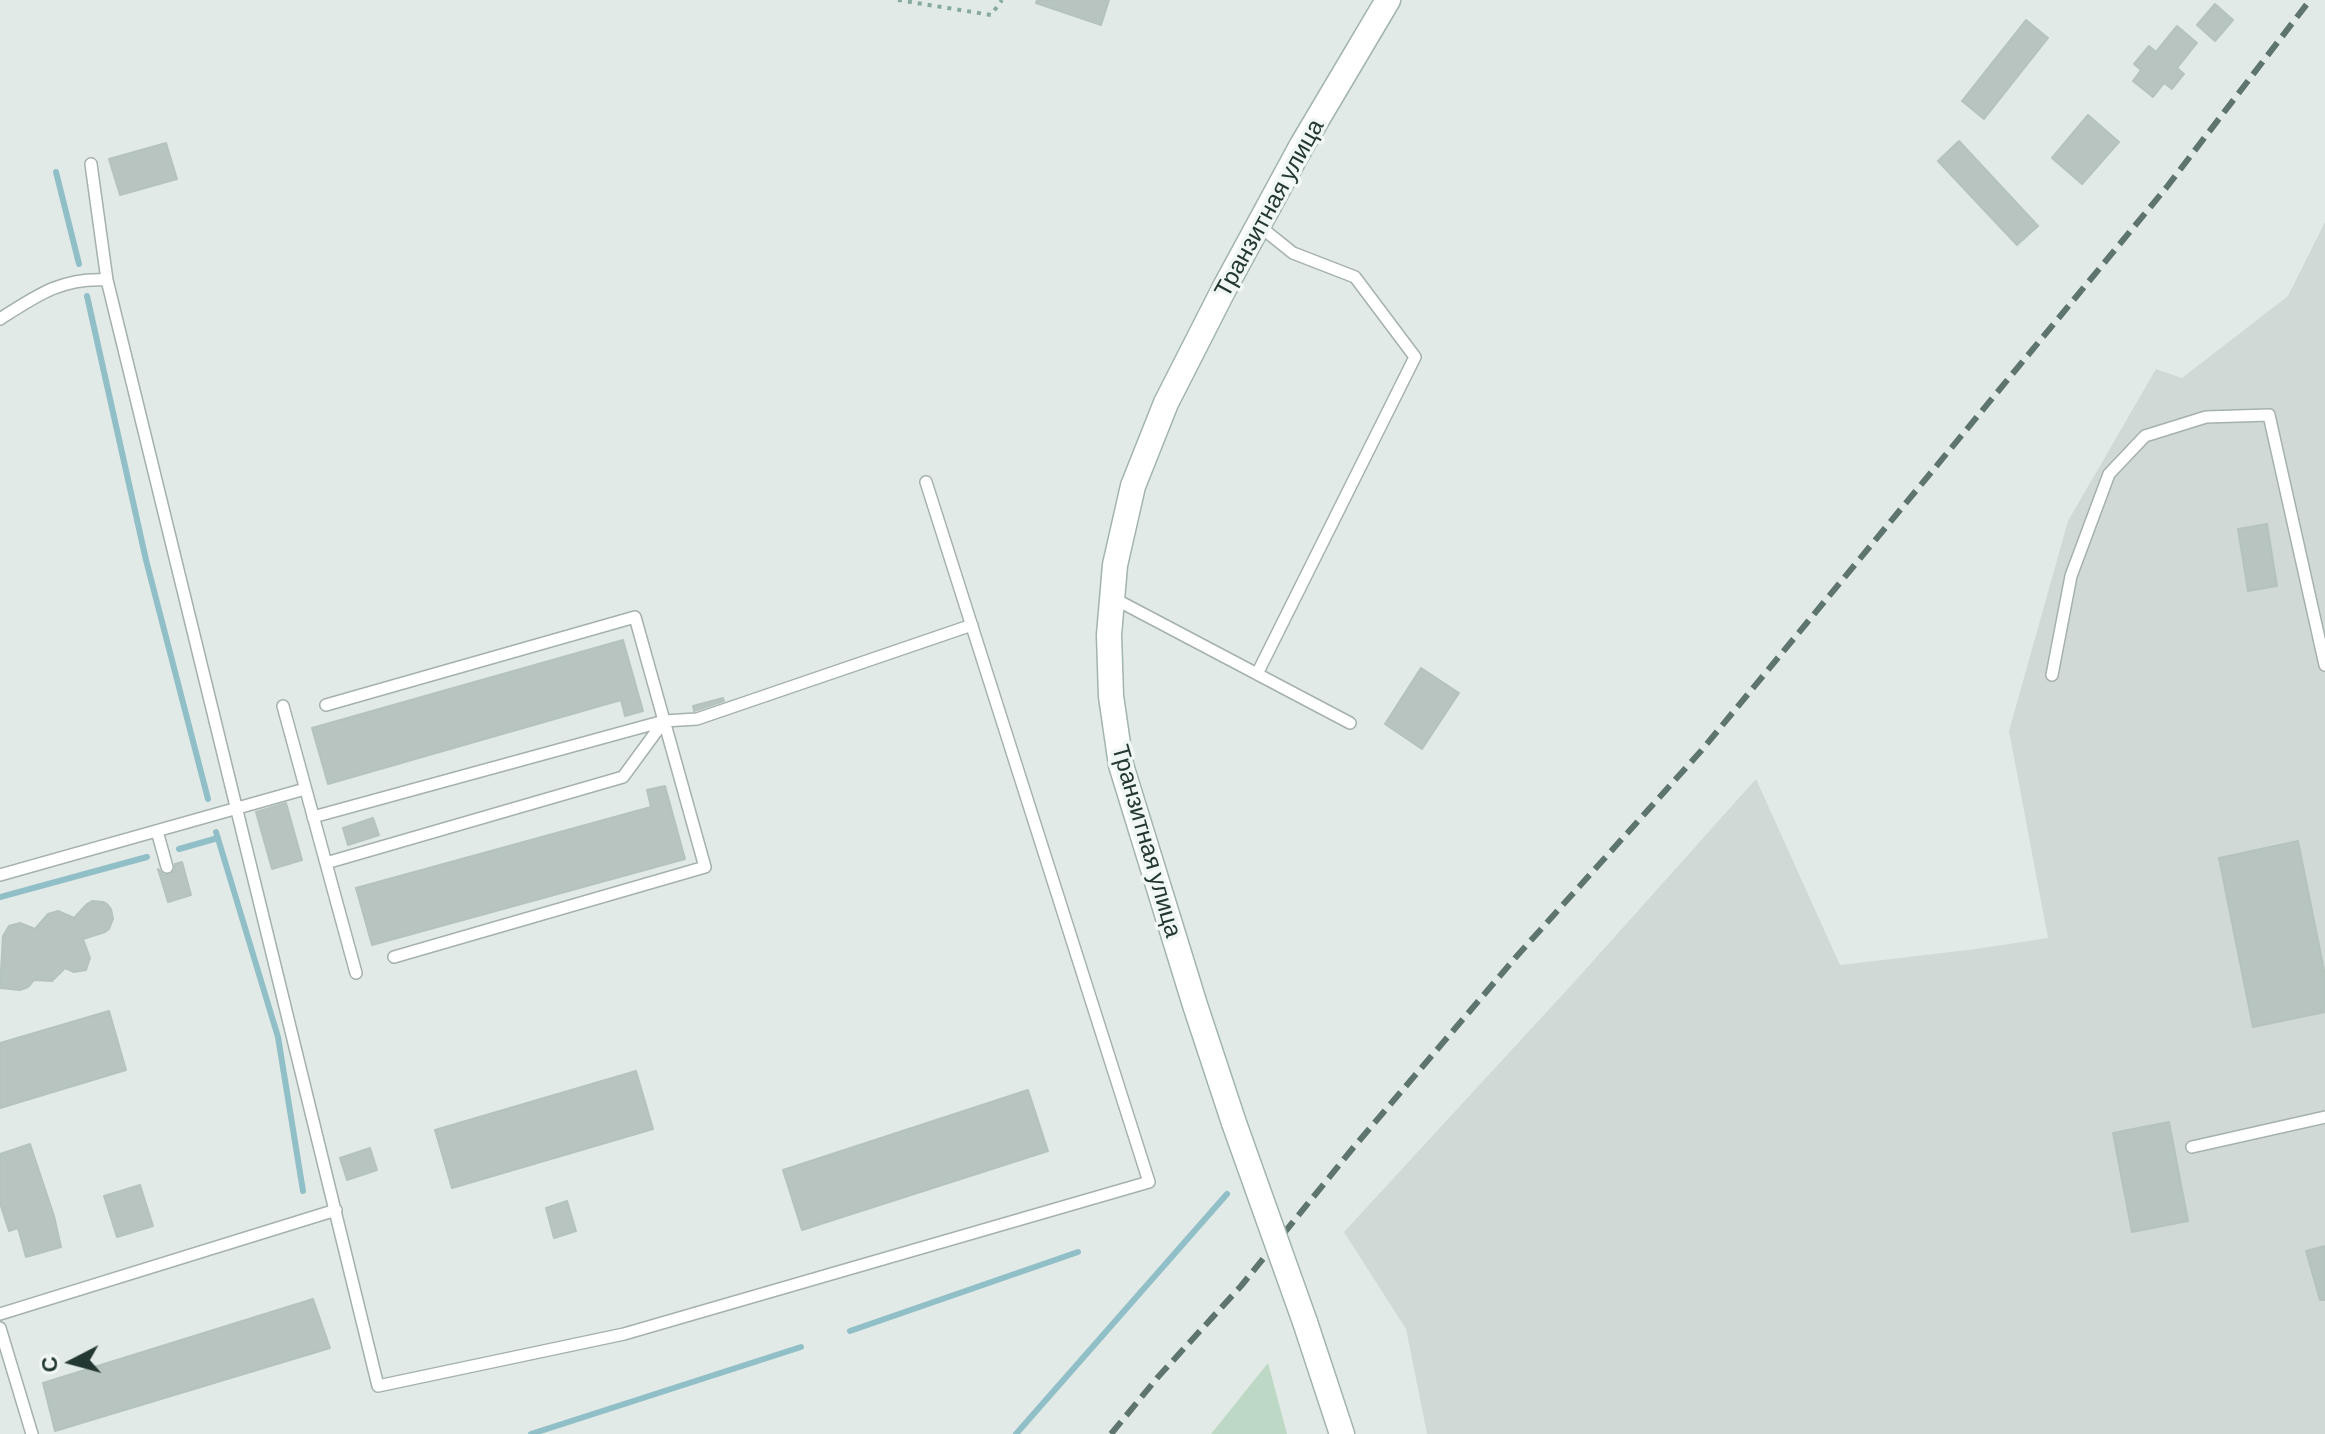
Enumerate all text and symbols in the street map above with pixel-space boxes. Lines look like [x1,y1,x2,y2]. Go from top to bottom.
street label: Транзитная улица [1208,114,1330,302]
street label: Транзитная улица [1106,741,1188,941]
north arrow [32,1322,112,1402]
text: С [34,1355,62,1374]

